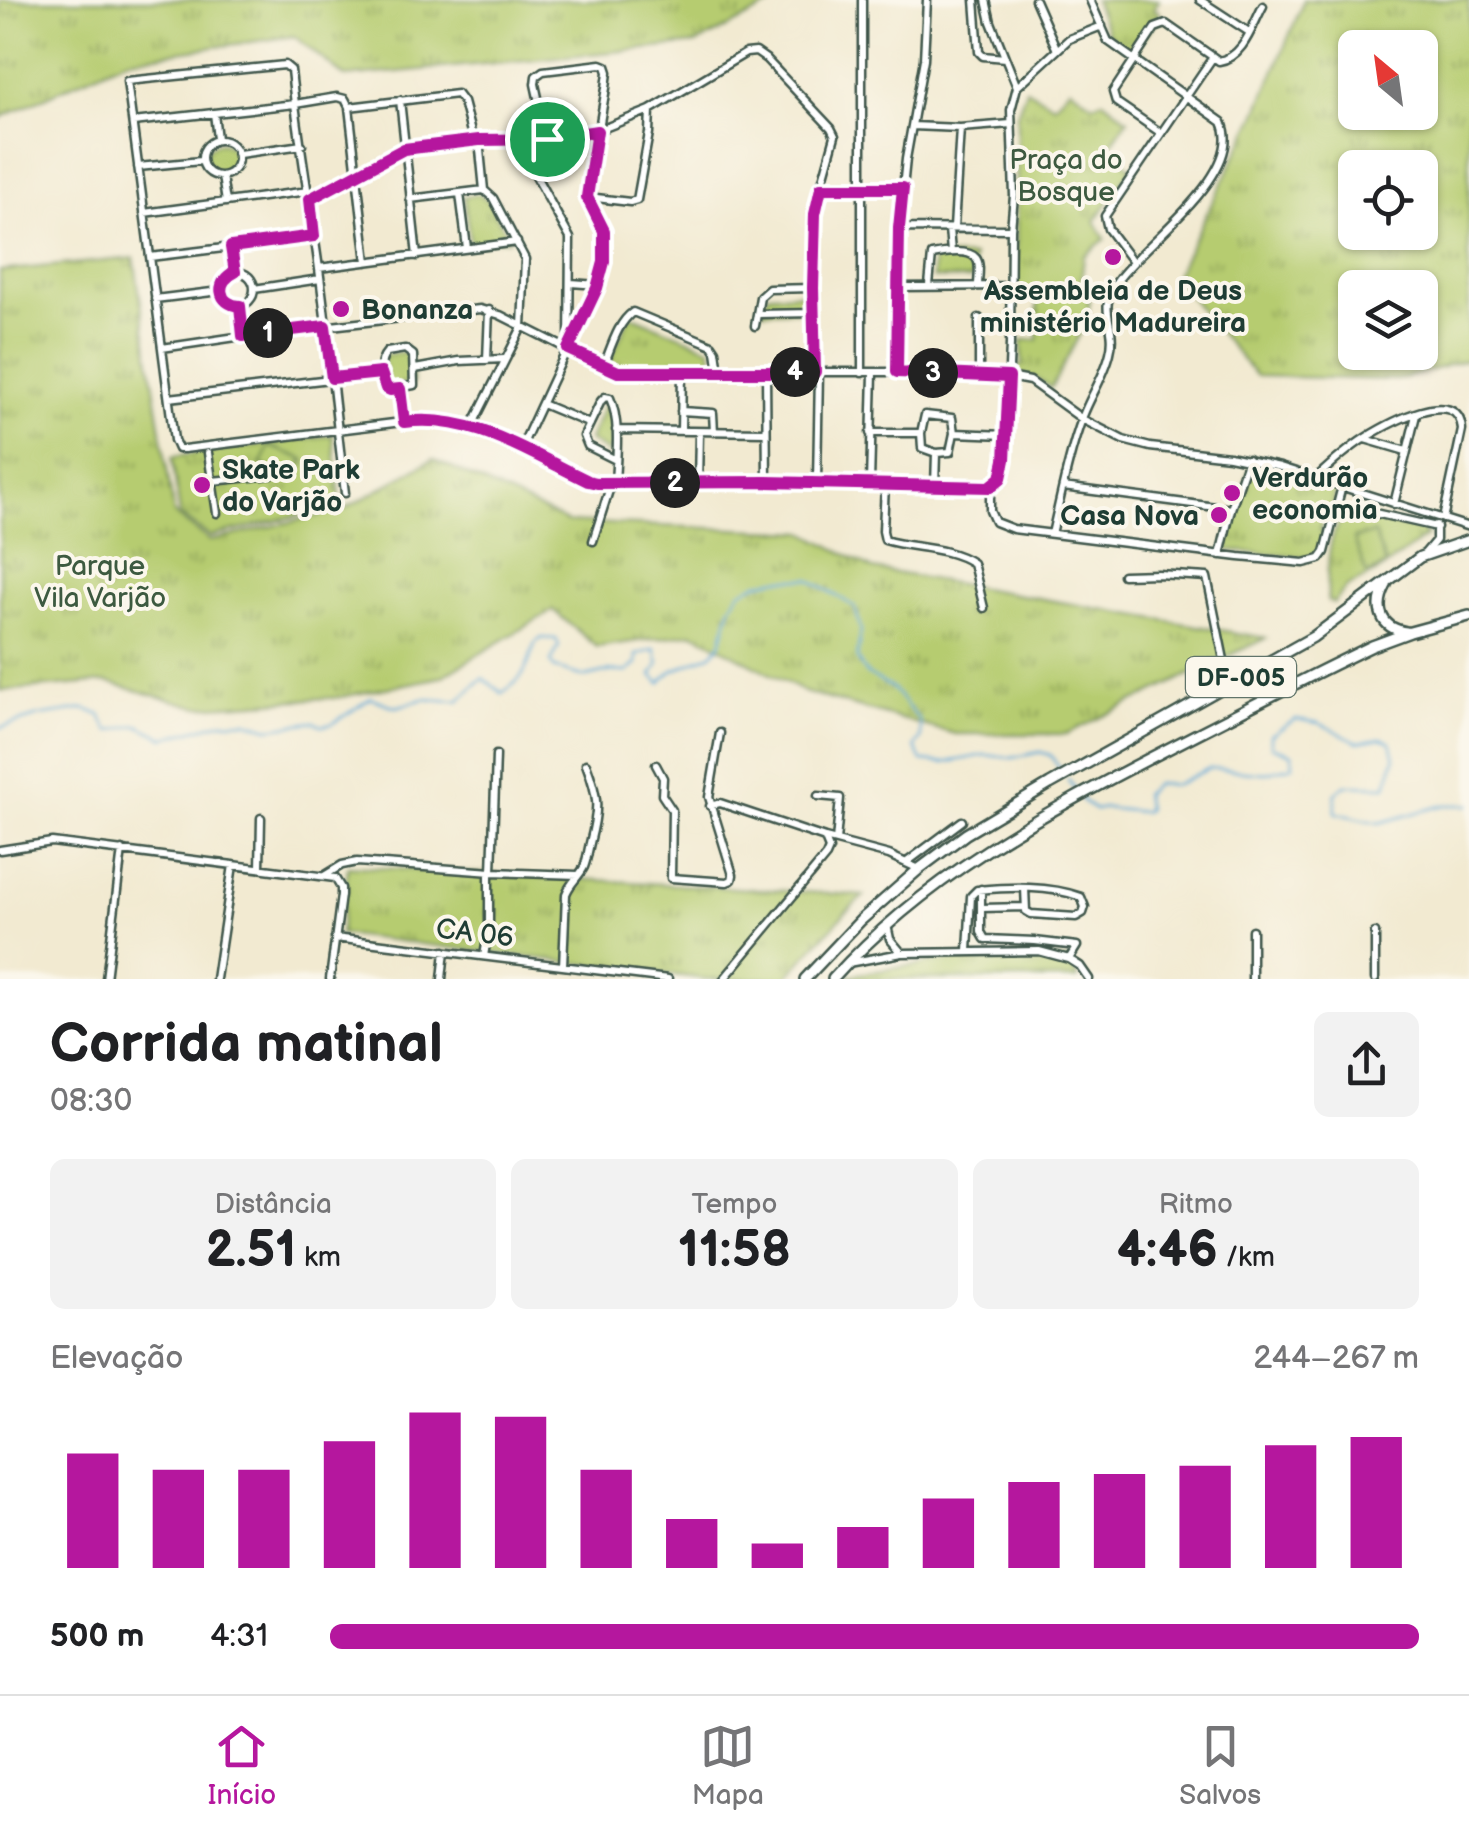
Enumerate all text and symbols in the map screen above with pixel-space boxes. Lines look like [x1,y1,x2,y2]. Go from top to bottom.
north arrow [1338,30,1438,130]
map controls [1338,30,1438,370]
pin [505,97,590,182]
icon: arrive [520,112,575,167]
park label: Praça do Bosque [1009,144,1123,209]
button: locate [1338,150,1438,250]
marker: Assembleia de Deus ministério Madureira [1102,246,1124,268]
button: layers [1338,270,1438,370]
place label: Assembleia de Deus ministério Madureira [980,275,1246,340]
place label: Bonanza [361,294,473,327]
marker: Bonanza [330,298,352,320]
pin: 1 [243,308,293,358]
text: 1 [262,316,274,349]
pin: 4 [770,347,820,397]
pin: 3 [908,348,958,398]
text: 4 [787,355,803,388]
text: 3 [925,356,941,389]
place label: Skate Park do Varjão [222,454,360,519]
pin: 2 [650,458,700,508]
place label: Verdurão economia [1252,462,1378,527]
text: 2 [667,466,683,499]
marker: Skate Park do Varjão [191,474,213,496]
marker: Verdurão economia [1221,482,1243,504]
place label: Casa Nova [1060,500,1199,533]
marker: Casa Nova [1208,504,1230,526]
park label: Parque Vila Varjão [34,550,166,615]
road number: DF-005 [1186,657,1296,697]
street label: CA 06 [434,912,516,955]
text: Corrida matinal [50,1011,443,1078]
button: share [1314,1012,1419,1117]
text: 08:30 [50,1082,132,1121]
text: Distância [214,1188,332,1221]
text: Tempo [692,1188,777,1221]
text: Ritmo [1159,1188,1233,1221]
text: 2.51 [206,1221,296,1281]
text: 11:58 [678,1221,791,1281]
text: 4:46 [1117,1221,1218,1281]
text: km [296,1241,341,1274]
text: /km [1218,1241,1275,1274]
text: Elevação [50,1339,183,1378]
text: 244–267 m [1253,1339,1419,1378]
text: 500 m [50,1617,144,1656]
text: 4:31 [210,1617,268,1656]
tab: Início [208,1719,276,1812]
tab: Mapa [692,1719,764,1812]
tab: Salvos [1179,1719,1261,1812]

